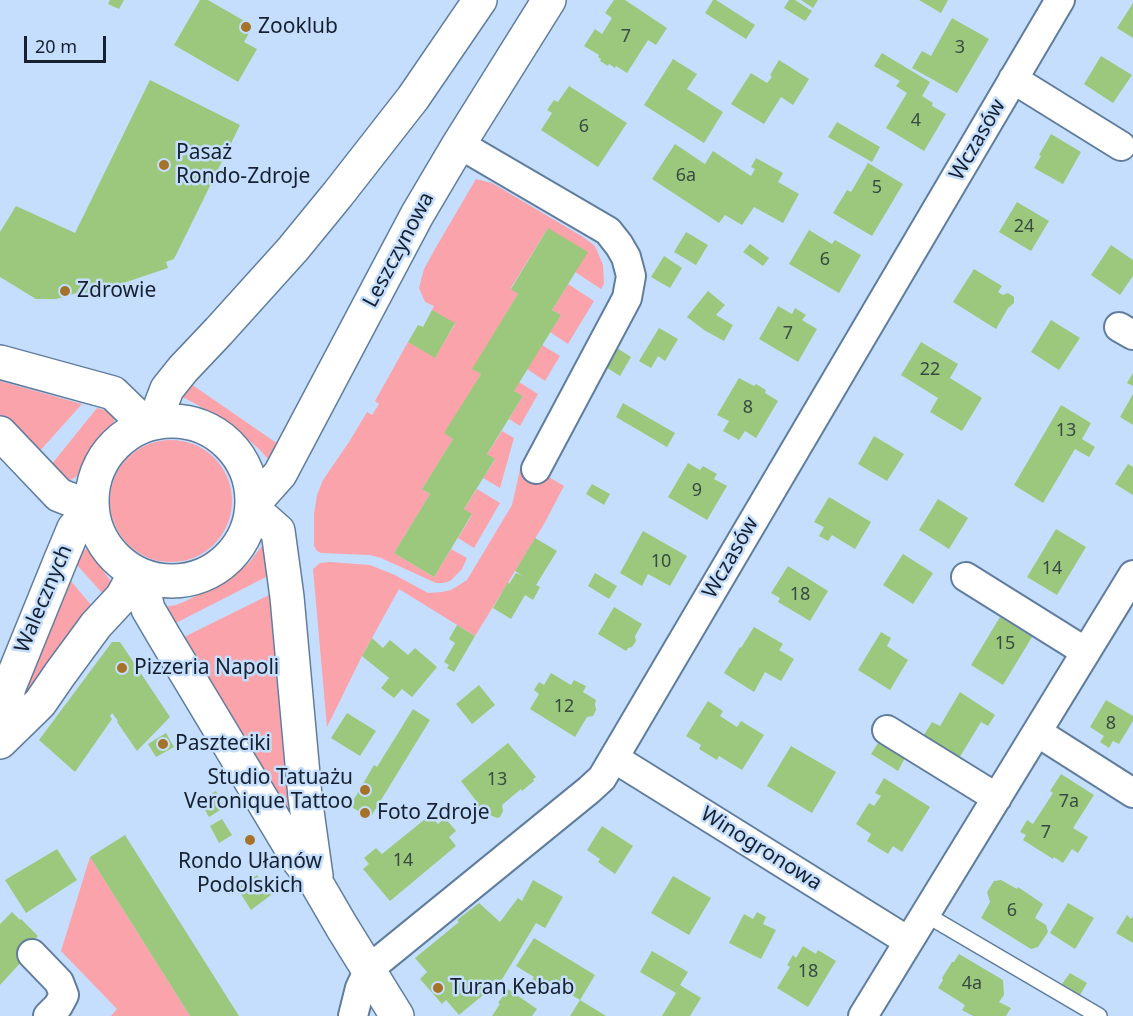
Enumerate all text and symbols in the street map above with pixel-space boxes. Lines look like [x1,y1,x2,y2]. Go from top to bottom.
place label: Zooklub [258,14,338,40]
marker: Zooklub [239,20,253,34]
scale bar [27,24,110,62]
house number: 7 [621,26,631,48]
text: 20 m [35,34,77,58]
house number: 3 [955,37,965,59]
street label: Wczasów [945,95,1011,185]
house number: 4 [911,110,921,132]
house number: 6 [579,116,589,138]
place label: Pasaż Rondo-Zdroje [176,140,310,190]
marker: Pasaż Rondo-Zdroje [157,158,171,172]
house number: 6a [676,165,696,187]
house number: 5 [872,177,882,199]
street label: Leszczynowa [358,188,440,312]
house number: 24 [1014,216,1034,238]
house number: 6 [820,249,830,271]
place label: Zdrowie [77,278,156,304]
marker: Zdrowie [58,284,72,298]
house number: 7 [783,323,793,345]
house number: 22 [920,359,940,381]
house number: 8 [743,397,753,419]
house number: 13 [1056,420,1076,442]
house number: 9 [692,480,702,502]
street label: Wczasów [698,513,764,603]
street label: Walecznych [10,541,78,657]
house number: 10 [651,551,671,573]
house number: 14 [1042,558,1062,580]
house number: 18 [790,584,810,606]
house number: 15 [995,633,1015,655]
place label: Pizzeria Napoli [134,655,279,681]
marker: Pizzeria Napoli [115,661,129,675]
house number: 12 [554,696,574,718]
house number: 8 [1106,713,1116,735]
place label: Paszteciki [175,731,271,757]
marker: Paszteciki [156,737,170,751]
place label: Studio Tatuażu Veronique Tattoo [184,765,353,815]
house number: 13 [487,769,507,791]
marker: Studio Tatuażu Veronique Tattoo [358,783,372,797]
house number: 7a [1059,791,1079,813]
place label: Foto Zdroje [377,800,489,826]
street label: Winogronowa [696,802,826,896]
marker: Foto Zdroje [358,806,372,820]
house number: 7 [1041,822,1051,844]
marker: Rondo Ułanów Podolskich [243,833,257,847]
place label: Rondo Ułanów Podolskich [178,849,322,899]
house number: 14 [393,850,413,872]
house number: 6 [1007,900,1017,922]
house number: 18 [798,961,818,983]
house number: 4a [962,973,982,995]
place label: Turan Kebab [450,975,575,1001]
marker: Turan Kebab [431,981,445,995]

